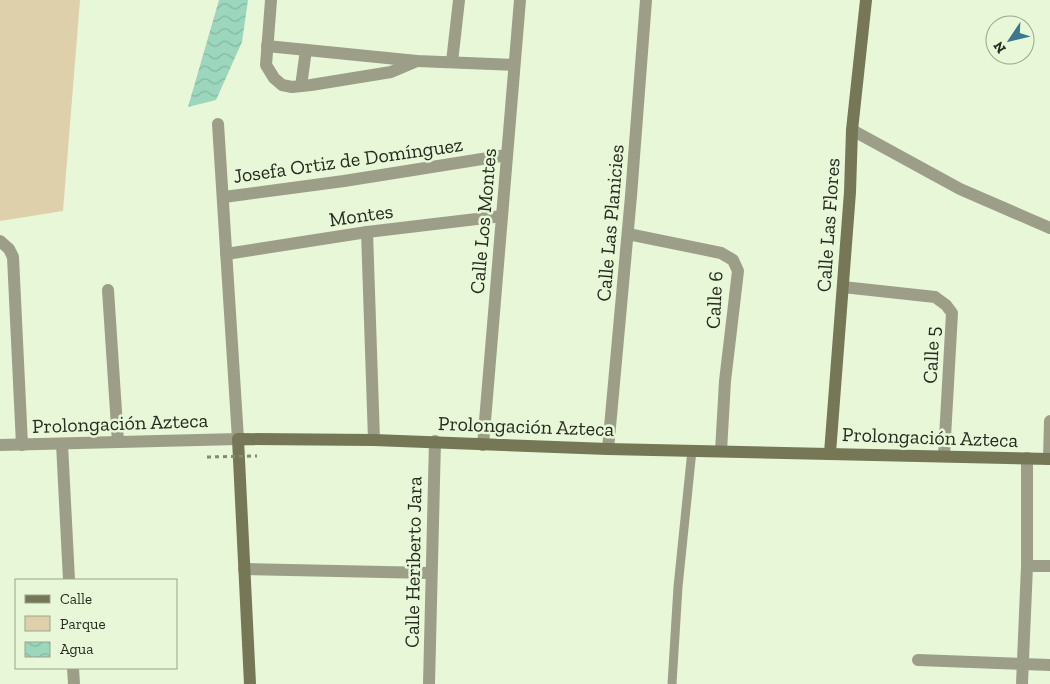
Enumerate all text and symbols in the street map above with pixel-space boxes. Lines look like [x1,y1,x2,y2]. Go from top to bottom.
north arrow [985,15,1035,65]
text: N [990,38,1010,56]
street label: Josefa Ortiz de Domínguez [232,132,464,188]
street label: Calle Las Planicies [591,143,629,303]
street label: Calle Los Montes [465,147,501,295]
street label: Calle Las Flores [811,157,845,293]
street label: Montes [327,199,395,231]
street label: Calle 6 [701,271,727,329]
street label: Calle 5 [918,326,944,384]
street label: Prolongación Azteca [32,408,209,438]
street label: Prolongación Azteca [438,411,615,441]
street label: Prolongación Azteca [842,422,1019,452]
street label: Calle Heriberto Jara [400,476,427,648]
legend [15,579,178,669]
text: Calle [60,590,92,608]
text: Parque [60,615,106,633]
text: Agua [60,640,93,658]

